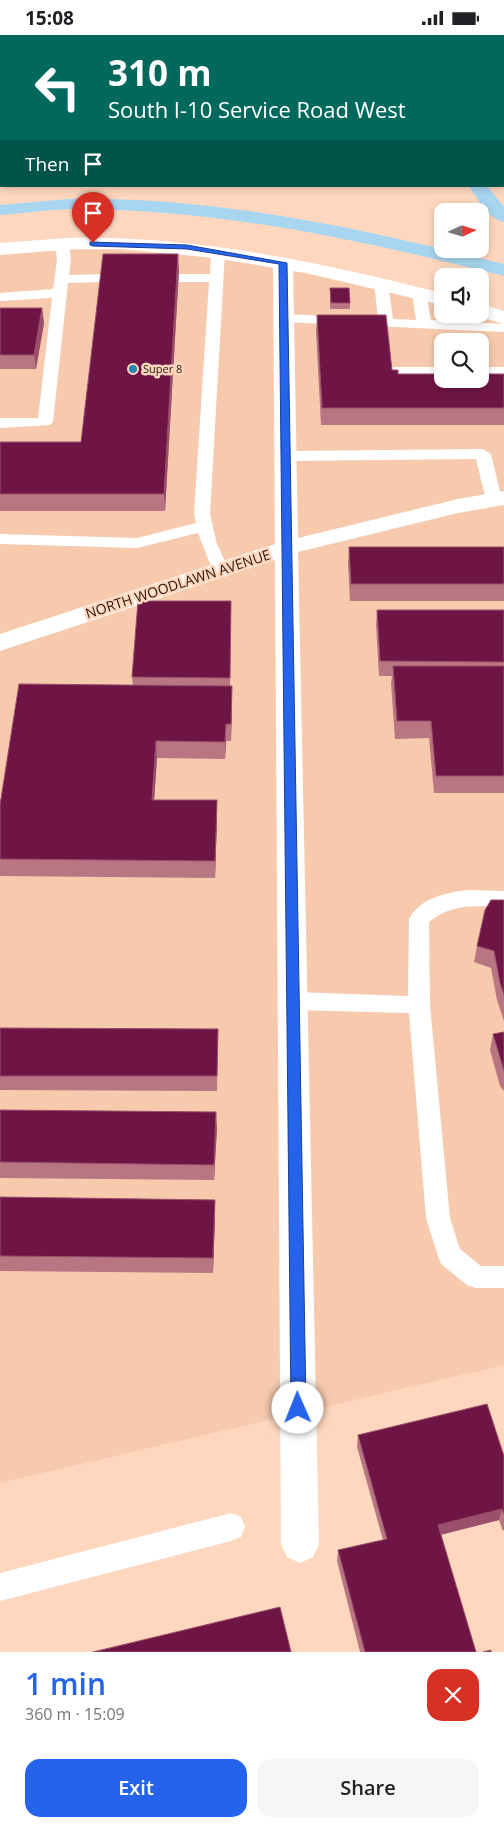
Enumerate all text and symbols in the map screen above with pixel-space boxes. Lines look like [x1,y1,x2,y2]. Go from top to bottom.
text: 15:08 [25,5,74,31]
text: 310 m [108,49,212,96]
icon: left [25,55,90,120]
text: South I-10 Service Road West [108,94,406,124]
icon: arrive [79,150,107,178]
text: Then [25,151,69,177]
pin [72,192,114,243]
icon: arrive [79,199,107,227]
north arrow [434,203,489,257]
map controls [434,203,489,388]
button: sound [434,268,489,323]
button: search [434,333,489,388]
place label: Super 8 [143,361,182,376]
marker: Super 8 [127,363,139,375]
street label: NORTH WOODLAWN AVENUE [83,545,273,622]
position arrow [271,1381,323,1433]
text: 1 min [25,1663,106,1704]
button: close [427,1669,479,1721]
text: 360 m · 15:09 [25,1703,125,1725]
button: Exit [25,1759,247,1817]
button: Share [257,1759,479,1817]

